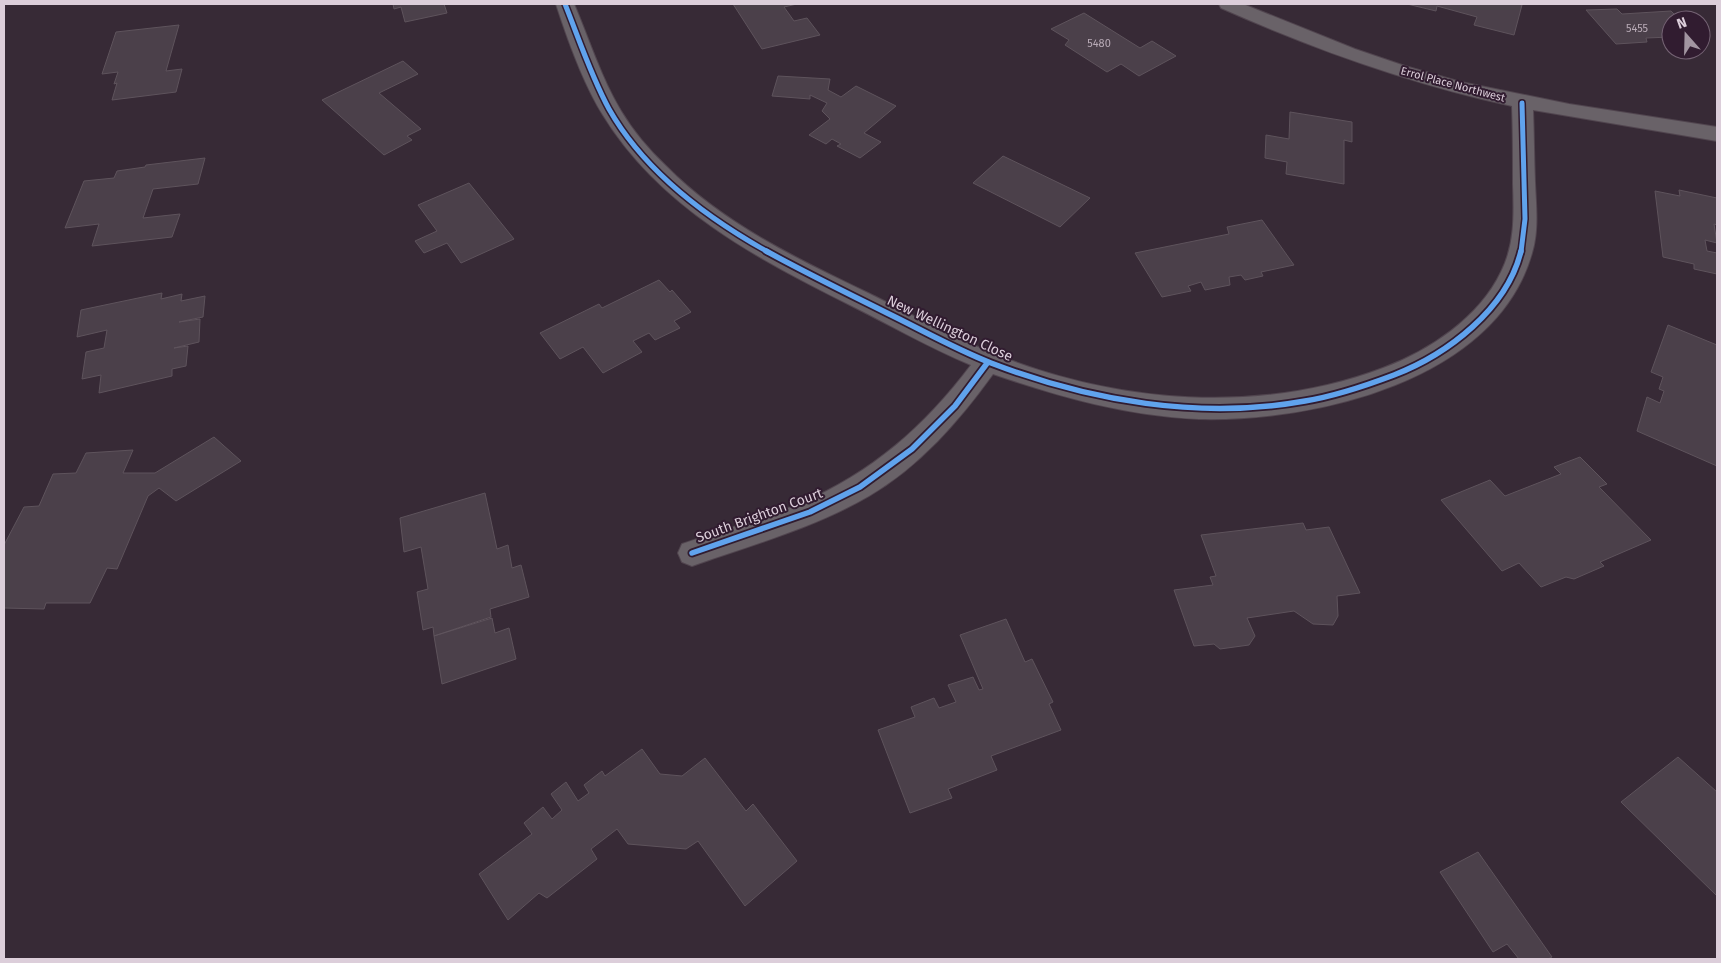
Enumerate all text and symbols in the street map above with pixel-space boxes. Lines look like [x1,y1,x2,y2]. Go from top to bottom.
north arrow [1661,10,1711,60]
text: N [1674,14,1689,33]
house number: 5455 [1626,22,1649,35]
house number: 5480 [1087,37,1111,50]
street label: Errol Place Northwest [1399,64,1506,105]
street label: New Wellington Close [884,292,1015,365]
street label: South Brighton Court [694,484,826,546]

